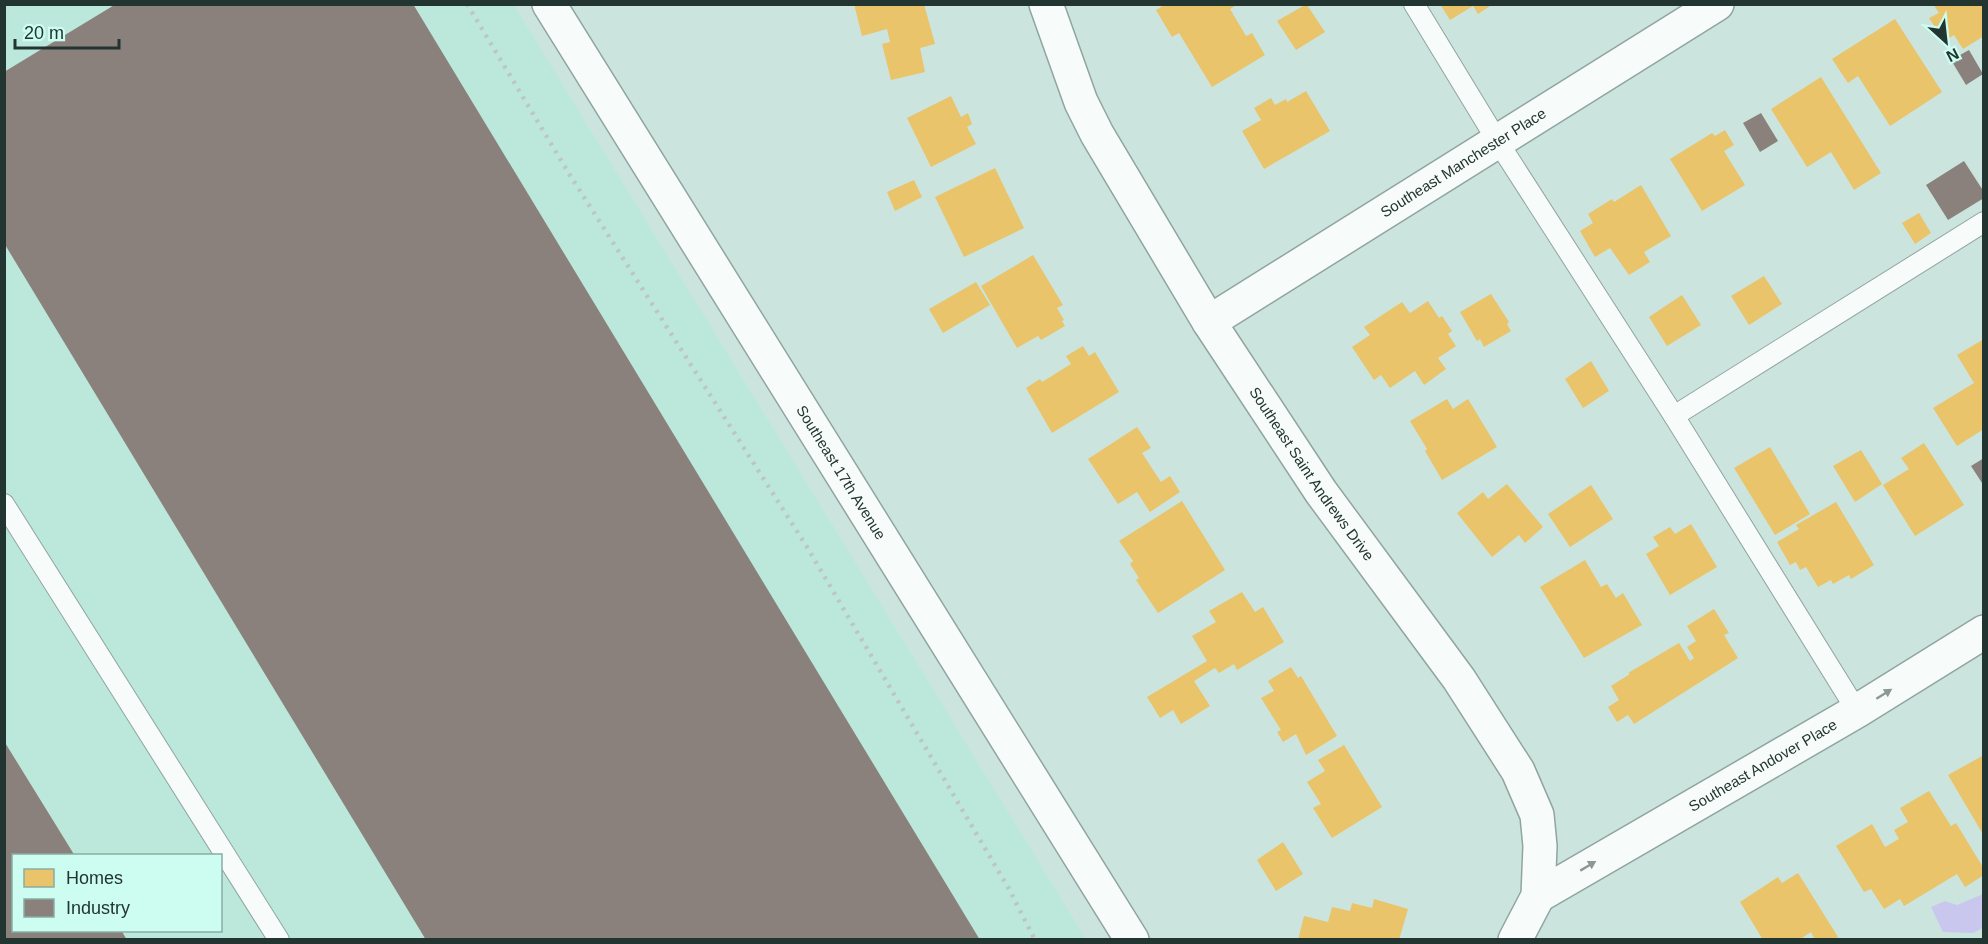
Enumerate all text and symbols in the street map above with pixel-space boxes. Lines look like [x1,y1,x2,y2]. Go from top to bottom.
scale bar [15,12,118,50]
north arrow [1916,12,1976,72]
text: 20 m [24,23,64,43]
text: N [1944,45,1962,65]
street label: Southeast Manchester Place [1377,104,1549,221]
street label: Southeast Saint Andrews Drive [1246,384,1378,564]
street label: Southeast 17th Avenue [793,402,889,543]
one-way arrow [1876,689,1892,700]
street label: Southeast Andover Place [1686,716,1840,815]
legend [12,854,222,932]
one-way arrow [1580,861,1597,871]
text: Homes [66,868,123,888]
text: Industry [66,898,130,918]

